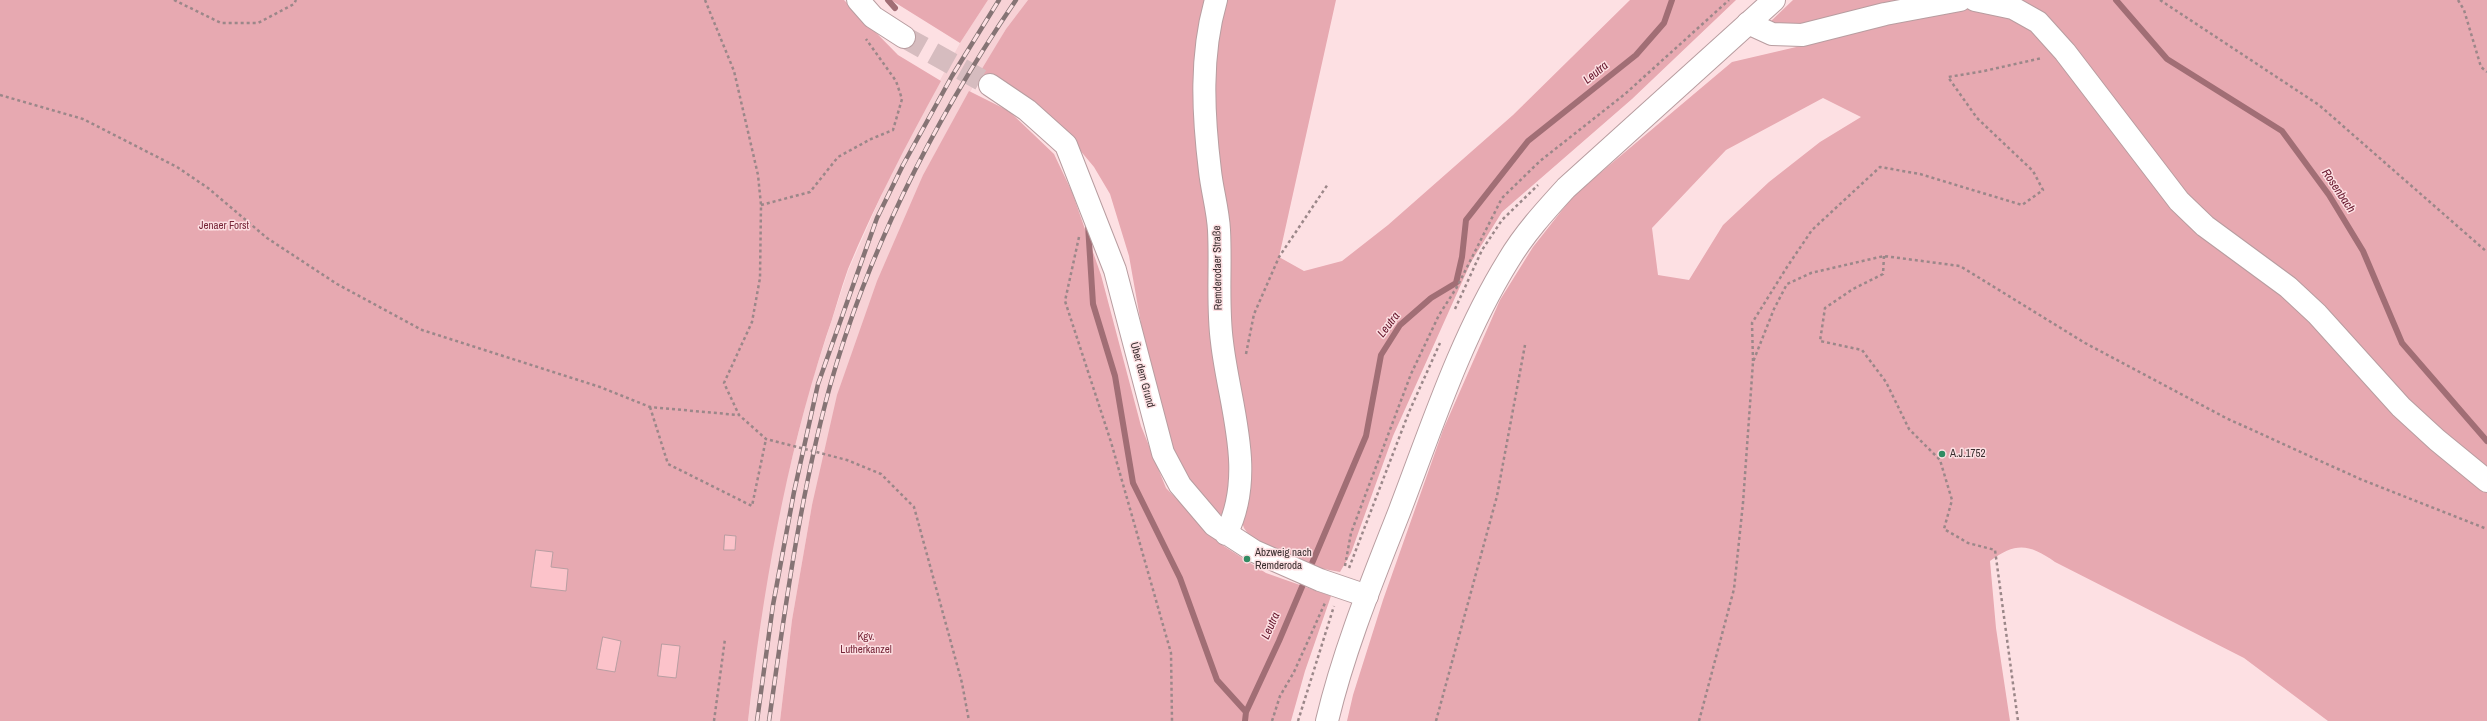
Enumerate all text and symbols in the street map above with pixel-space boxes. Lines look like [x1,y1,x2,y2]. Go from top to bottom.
water label: Leutra [1581,59,1611,87]
water label: Rosenbach [2318,166,2358,216]
park label: Jenaer Forst [199,219,249,233]
street label: Remderodaer Straße [1211,226,1225,310]
water label: Leutra [1375,310,1403,340]
street label: Über dem Grund [1127,341,1157,409]
place label: A.J.1752 [1950,447,1986,461]
marker: A.J.1752 [1937,449,1947,459]
place label: Abzweig nach Remderoda [1255,546,1312,572]
marker: Abzweig nach Remderoda [1242,554,1252,564]
water label: Leutra [1259,610,1283,642]
park label: Kgv. Lutherkanzel [840,630,892,656]

